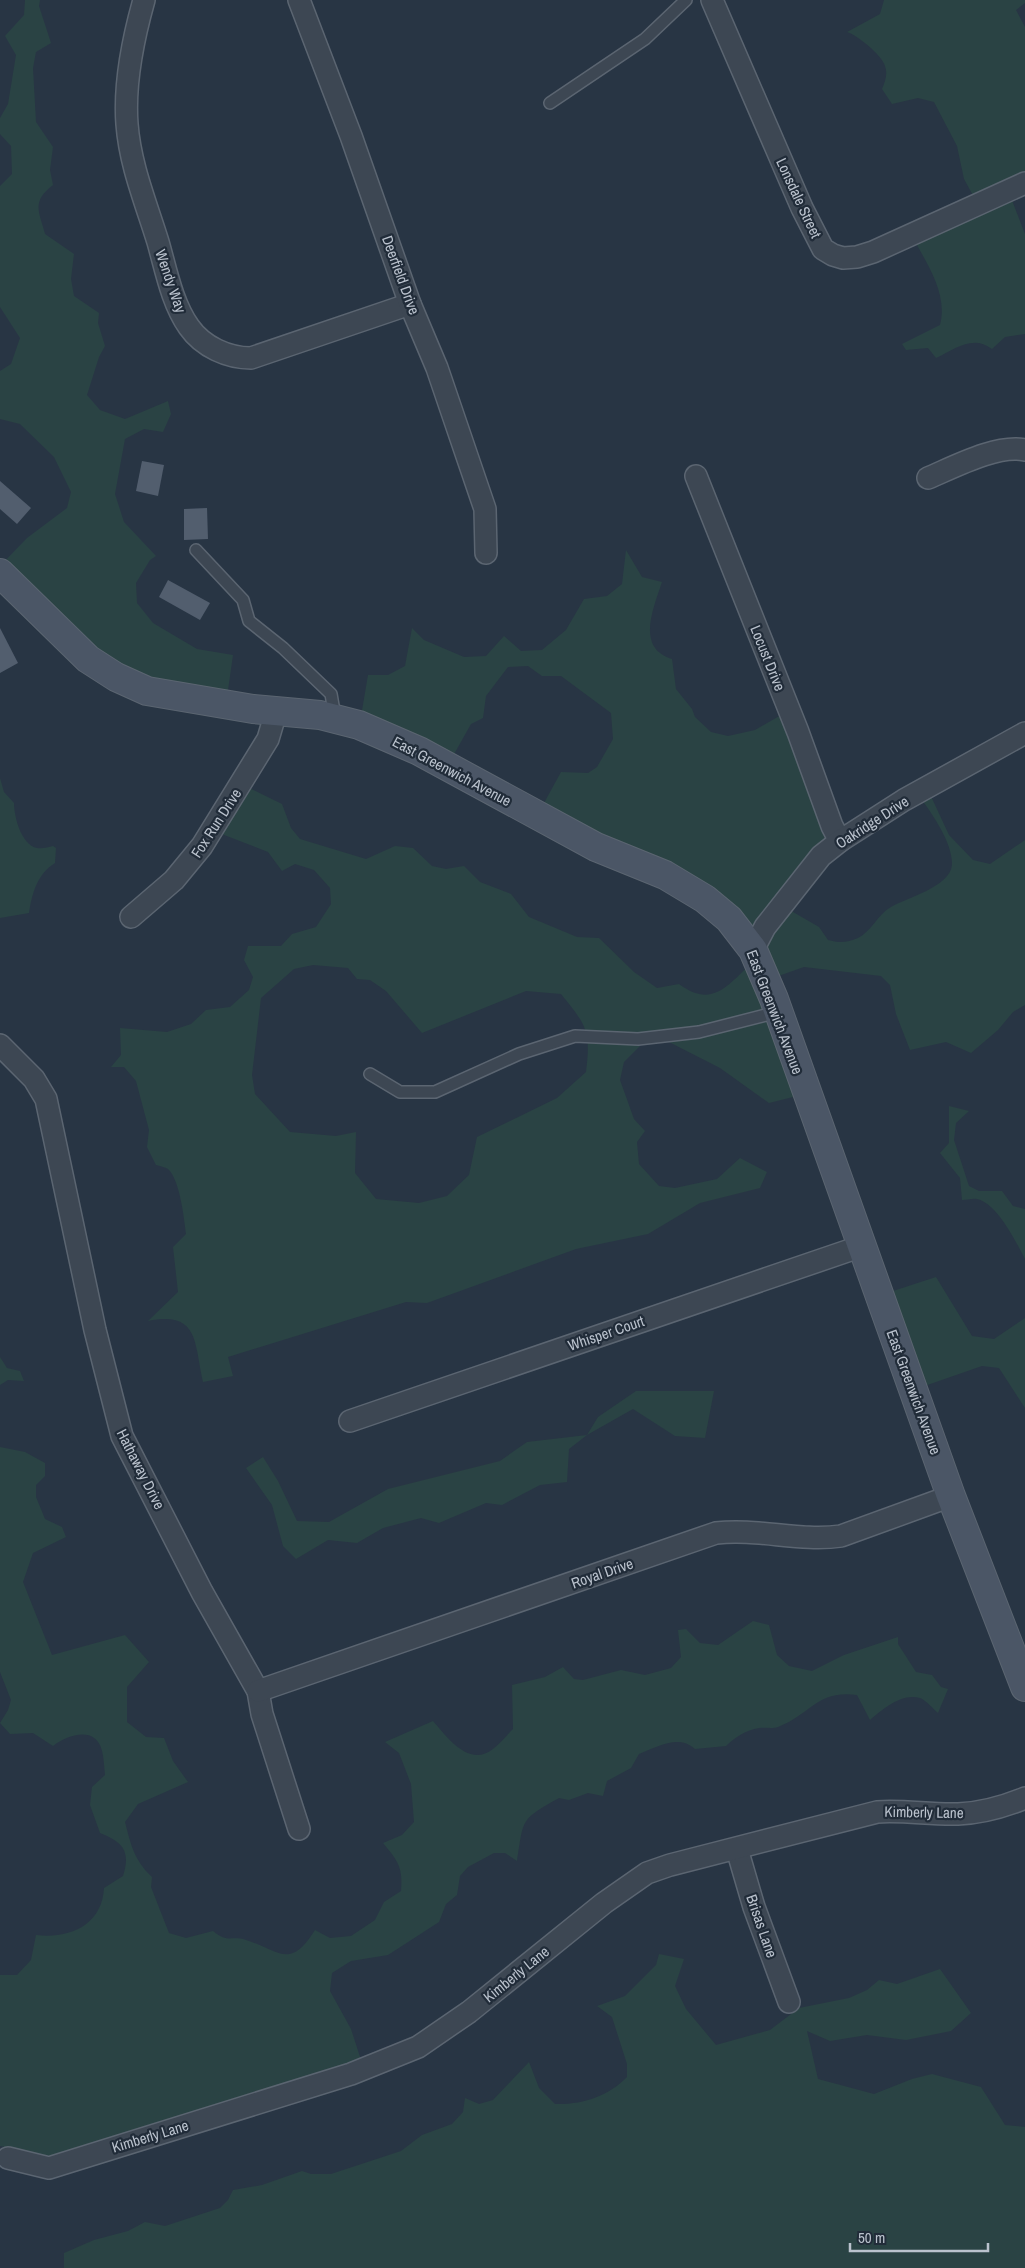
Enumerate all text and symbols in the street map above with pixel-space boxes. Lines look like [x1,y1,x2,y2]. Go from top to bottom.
street label: Lonsdale Street [771,155,827,242]
street label: Deerfield Drive [377,233,425,318]
street label: Wendy Way [150,247,192,316]
street label: Locust Drive [745,622,791,694]
street label: East Greenwich Avenue [389,731,515,811]
street label: Fox Run Drive [186,784,246,862]
street label: Oakridge Drive [831,790,913,854]
street label: East Greenwich Avenue [742,947,808,1077]
street label: Whisper Court [565,1310,647,1356]
street label: East Greenwich Avenue [882,1326,946,1458]
street label: Hathaway Drive [112,1425,170,1513]
street label: Royal Drive [568,1553,636,1593]
street label: Kimberly Lane [884,1801,964,1823]
street label: Brisas Lane [741,1892,783,1961]
street label: Kimberly Lane [479,1941,554,2007]
street label: Kimberly Lane [109,2114,191,2158]
scale bar [850,2220,988,2252]
text: 50 m [858,2227,885,2248]

